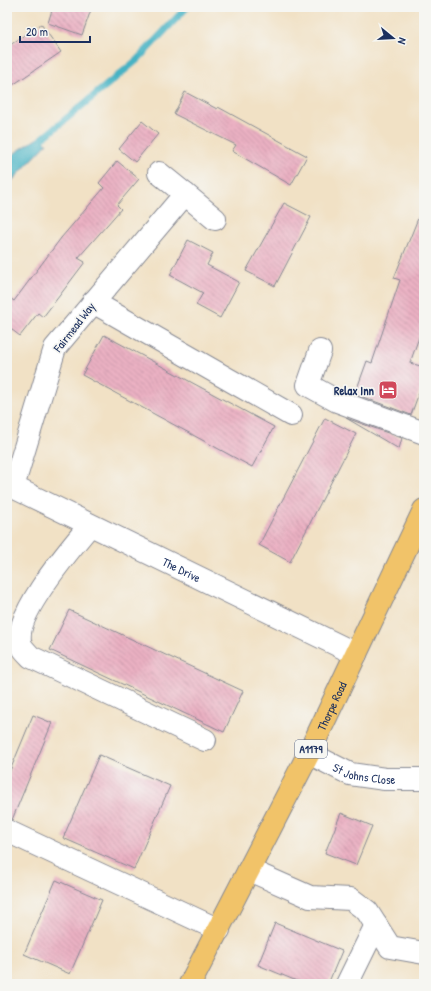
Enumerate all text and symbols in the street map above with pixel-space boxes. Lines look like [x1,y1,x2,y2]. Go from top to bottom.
scale bar [20,18,90,44]
north arrow [373,18,413,58]
text: 20 m [26,23,48,40]
text: N [395,36,410,46]
street label: Fairmead Way [49,299,99,356]
hotel icon: Relax Inn [377,379,399,401]
place label: Relax Inn [334,382,375,399]
street label: The Drive [160,553,204,586]
street label: Thorpe Road [312,678,350,733]
road number: A1179 [295,740,327,758]
street label: St Johns Close [330,758,396,788]

